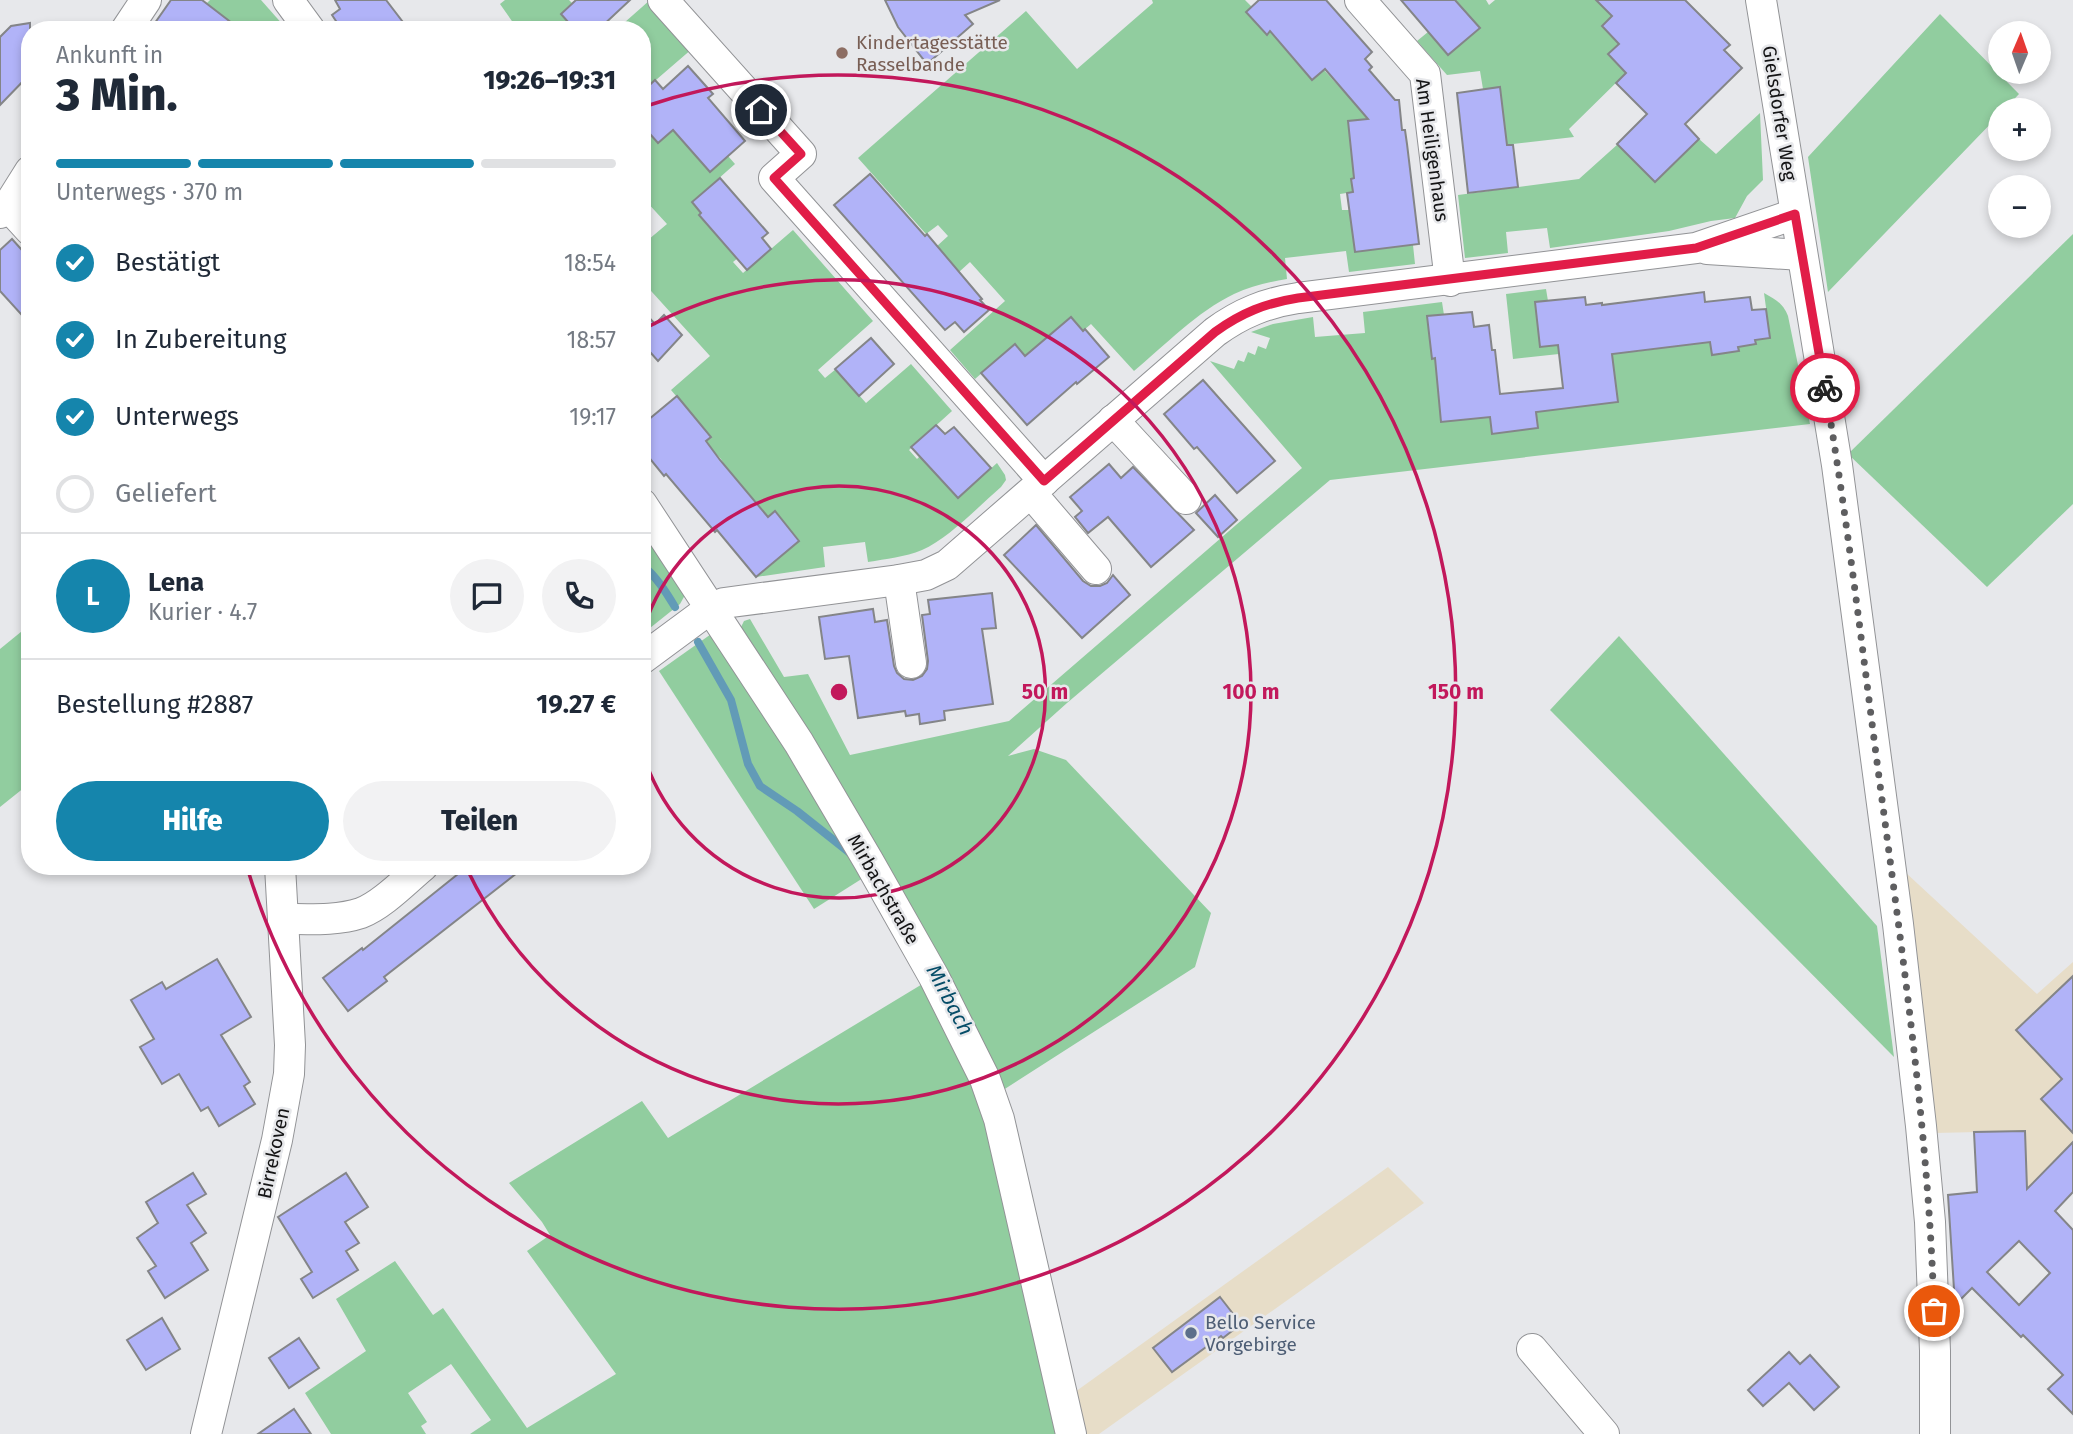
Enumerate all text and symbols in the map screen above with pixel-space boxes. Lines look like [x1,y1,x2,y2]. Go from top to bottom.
north arrow [1988,21,2051,84]
map controls [1988,21,2051,238]
place label: Kindertagesstätte Rasselbande [856,31,1008,76]
text: Ankunft in [56,41,163,69]
street label: Gielsdorfer Weg [1757,44,1802,182]
marker: Kindertagesstätte Rasselbande [834,45,850,61]
text: 19:26–19:31 [483,65,616,96]
text: 3 Min. [56,67,177,122]
street label: Am Heiligenhaus [1411,77,1454,223]
pin [731,80,791,140]
icon: home [742,91,780,129]
button: + [1988,98,2051,161]
button: − [1988,175,2051,238]
text: Unterwegs · 370 m [56,178,243,206]
icon: check [56,244,94,282]
text: Bestätigt [115,247,220,278]
text: 18:54 [564,249,616,277]
icon: check [56,321,94,359]
text: In Zubereitung [115,324,287,355]
text: 18:57 [567,326,616,354]
courier [1790,353,1860,423]
icon: bike [1806,369,1844,407]
icon: check [56,398,94,436]
text: Unterwegs [115,401,239,432]
text: 19:17 [569,403,616,431]
text: Geliefert [115,478,217,509]
button: chat [450,559,524,633]
button: phone [542,559,616,633]
text: Lena [148,567,204,598]
text: L [86,581,100,612]
text: Kurier · 4.7 [148,598,257,626]
text: 50 m [1022,679,1068,705]
text: 100 m [1222,679,1280,705]
text: 150 m [1428,679,1484,705]
centre of rings [827,680,851,704]
text: Bestellung #2887 [56,689,253,720]
text: 19.27 € [536,689,616,720]
button: Hilfe [56,781,329,861]
button: Teilen [343,781,616,861]
street label: Mirbachstraße [843,830,924,948]
water label: Mirbach [921,960,979,1040]
street label: Birrekoven [253,1105,294,1201]
pin [1904,1281,1964,1341]
icon: bag [1915,1292,1953,1330]
place label: Bello Service Vorgebirge [1205,1311,1316,1356]
marker: Bello Service Vorgebirge [1183,1325,1199,1341]

